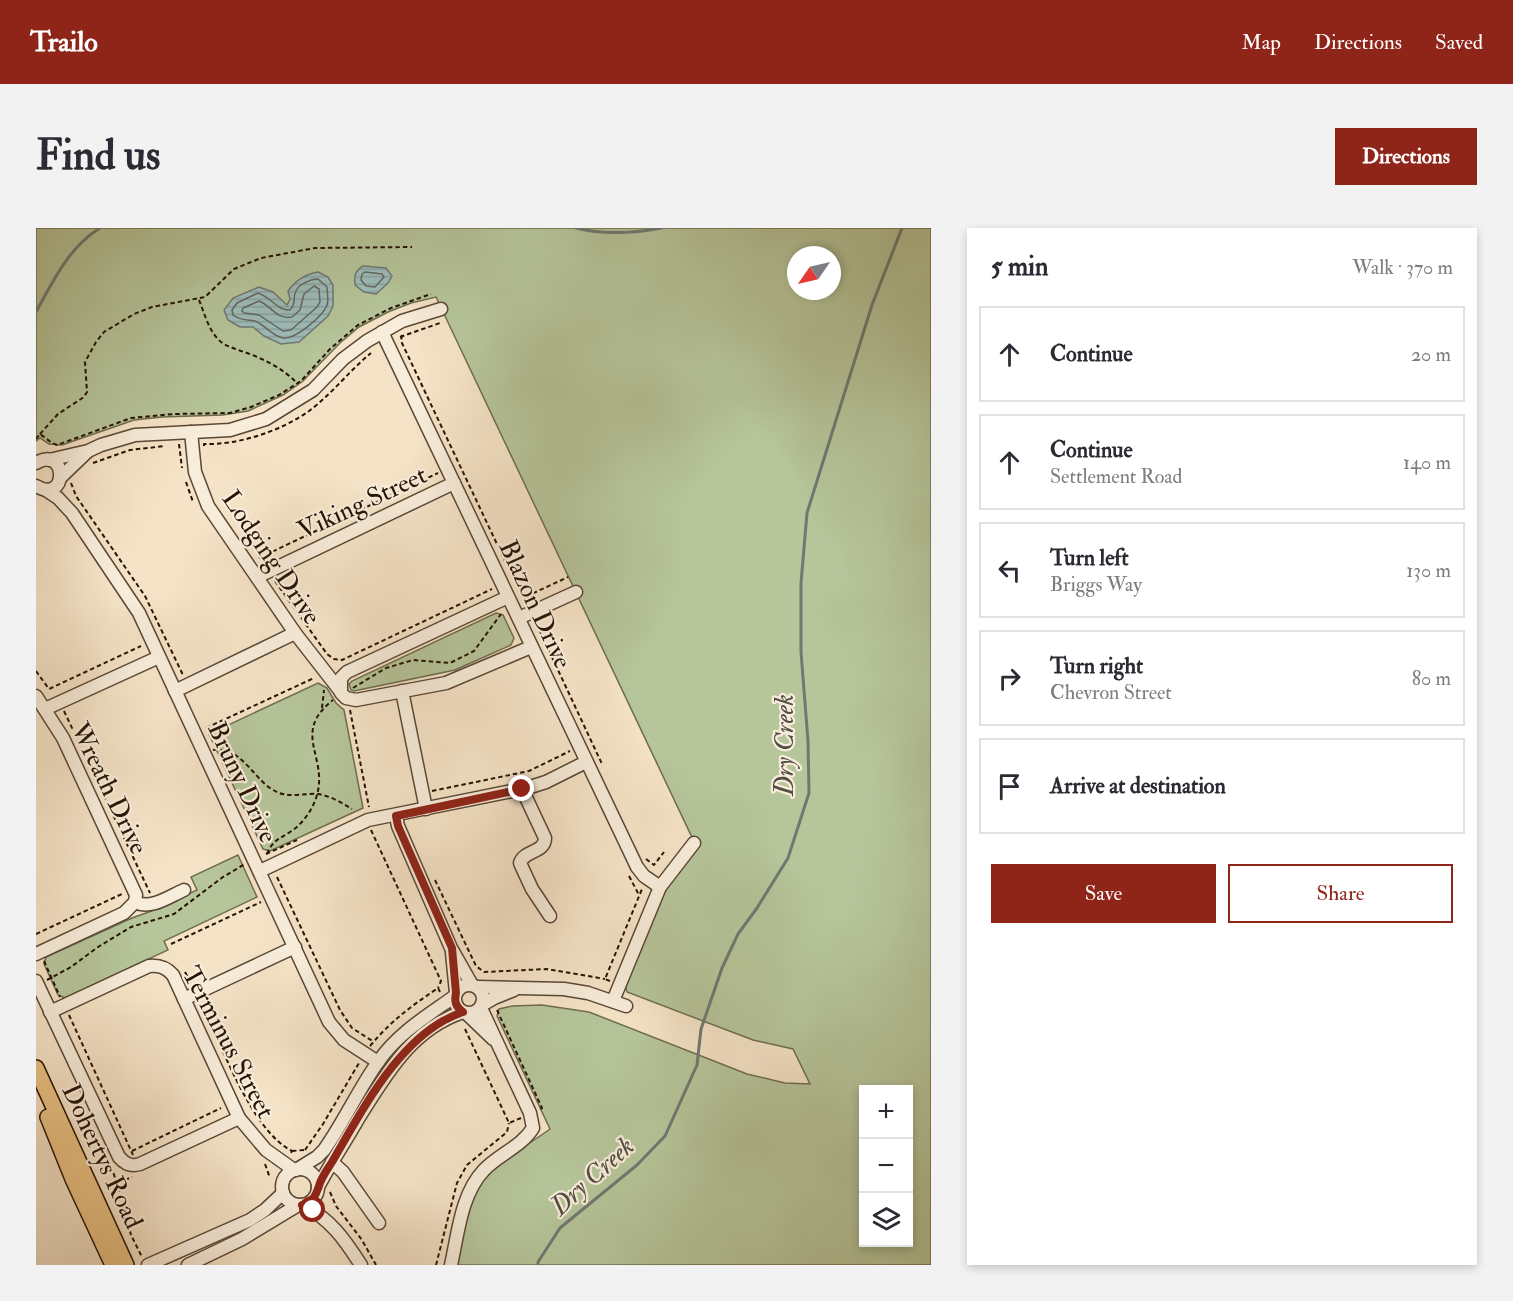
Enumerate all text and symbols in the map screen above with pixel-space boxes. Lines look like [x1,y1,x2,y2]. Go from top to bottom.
text: Trailo [30,25,98,60]
text: Map [1241,29,1281,56]
text: Directions [1314,29,1402,56]
text: Saved [1435,29,1483,56]
button: Directions [1335,128,1477,185]
text: Find us [36,130,160,182]
north arrow [787,246,841,300]
text: 5 min [991,251,1048,283]
text: Walk · 370 m [1352,255,1453,280]
icon: ahead [993,338,1026,371]
text: Continue [1050,340,1133,368]
text: 20 m [1411,342,1451,367]
text: Continue [1050,436,1133,464]
icon: ahead [993,446,1026,479]
text: 140 m [1403,450,1451,475]
street label: Viking Street [293,459,432,547]
text: Settlement Road [1050,464,1182,489]
street label: Lodging Drive [215,484,328,631]
street label: Blazon Drive [491,535,579,674]
text: Turn left [1050,544,1129,572]
icon: left [993,554,1026,587]
text: 130 m [1406,558,1451,583]
text: Briggs Way [1050,572,1142,597]
text: Turn right [1050,652,1143,680]
icon: right [993,662,1026,695]
text: 80 m [1412,666,1451,691]
text: Chevron Street [1050,680,1172,705]
water label: Dry Creek [768,694,801,797]
street label: Wreath Drive [63,717,155,860]
street label: Bruny Drive [200,717,284,848]
icon: arrive [993,770,1026,803]
text: Arrive at destination [1050,772,1226,800]
route end [508,775,534,801]
button: Save [991,864,1216,923]
button: Share [1228,864,1453,923]
street label: Terminus Street [175,961,282,1124]
street label: Dohertys Road [55,1079,150,1234]
map controls [859,1085,913,1247]
button: + [859,1085,913,1139]
water label: Dry Creek [543,1130,641,1223]
button: − [859,1139,913,1193]
button: layers [859,1193,913,1247]
route start [299,1196,325,1222]

